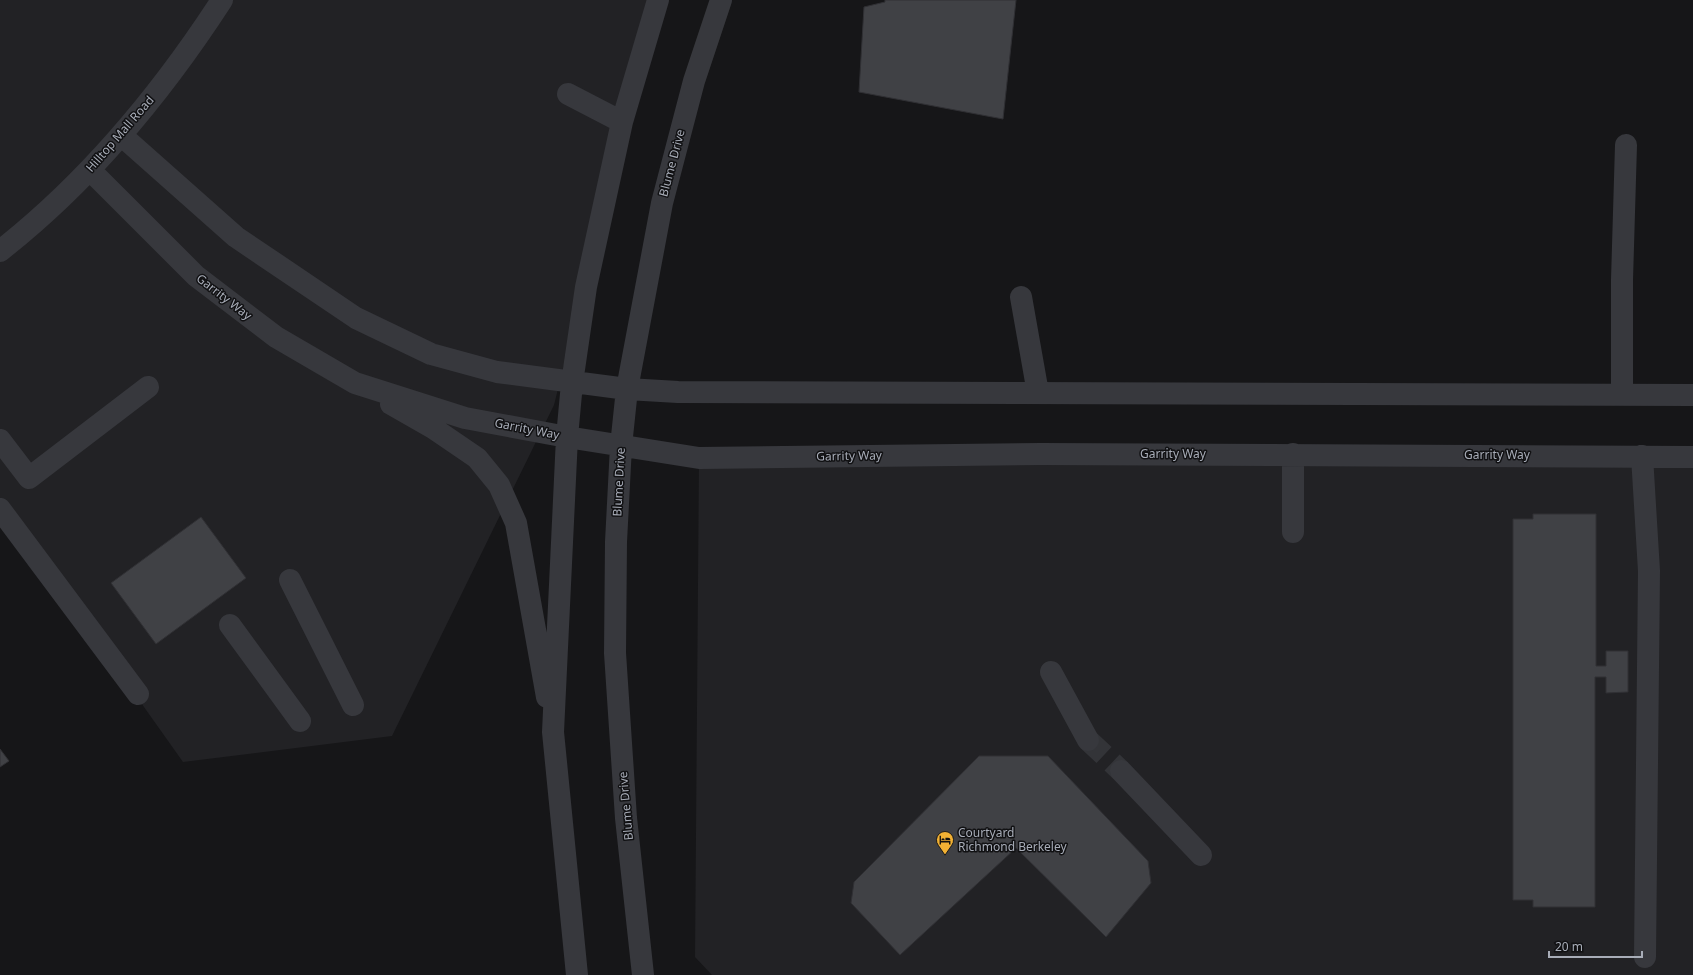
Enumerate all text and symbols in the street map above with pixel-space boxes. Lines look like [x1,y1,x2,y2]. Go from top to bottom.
street label: Hilltop Mall Road [82,92,158,175]
street label: Blume Drive [654,127,689,198]
street label: Garrity Way [193,270,256,324]
street label: Garrity Way [493,414,562,443]
street label: Garrity Way [1140,445,1207,462]
street label: Garrity Way [816,446,883,465]
street label: Garrity Way [1464,446,1531,463]
street label: Blume Drive [608,447,629,517]
street label: Blume Drive [614,771,637,841]
place label: Courtyard Richmond Berkeley [958,824,1067,855]
hotel icon: Courtyard Richmond Berkeley [935,830,955,855]
scale bar [1549,933,1642,959]
text: 20 m [1555,938,1583,955]

